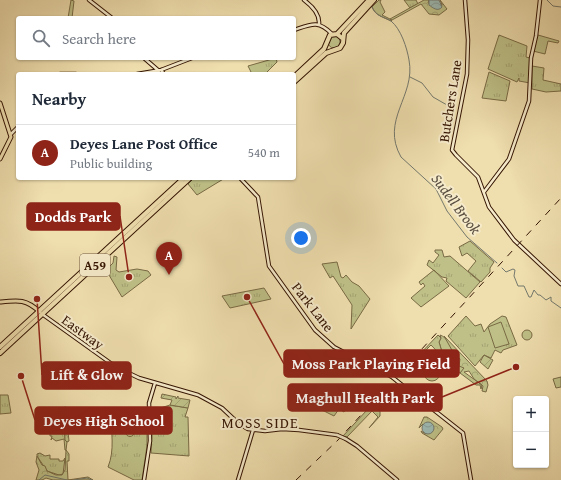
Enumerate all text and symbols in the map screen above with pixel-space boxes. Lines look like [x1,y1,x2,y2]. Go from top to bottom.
search box [16,16,296,60]
icon: search [30,27,52,49]
text: Search here [62,28,136,49]
street label: Butchers Lane [434,58,466,144]
text: Nearby [32,86,86,111]
text: Deyes Lane Post Office [70,133,218,154]
text: A [41,143,49,162]
text: 540 m [248,143,280,162]
text: Public building [70,154,152,173]
water label: Sudell Brook [427,169,486,238]
callout: Dodds Park [27,203,120,230]
text: Dodds Park [35,206,112,227]
your location [291,228,311,248]
pin: A [156,242,182,275]
road number: A59 [80,254,110,276]
street label: Park Lane [287,278,339,336]
street label: Eastway [58,310,108,354]
callout: Moss Park Playing Field [284,350,459,377]
text: Moss Park Playing Field [292,353,451,374]
callout: Lift & Glow [42,362,131,389]
text: Lift & Glow [51,364,124,385]
callout: Maghull Health Park [288,384,442,411]
text: Maghull Health Park [296,387,435,408]
map controls [513,396,549,468]
button: + [513,396,549,432]
callout: Deyes High School [35,407,172,434]
text: Deyes High School [44,410,165,431]
district label: MOSS SIDE [222,412,299,433]
button: − [513,432,549,468]

